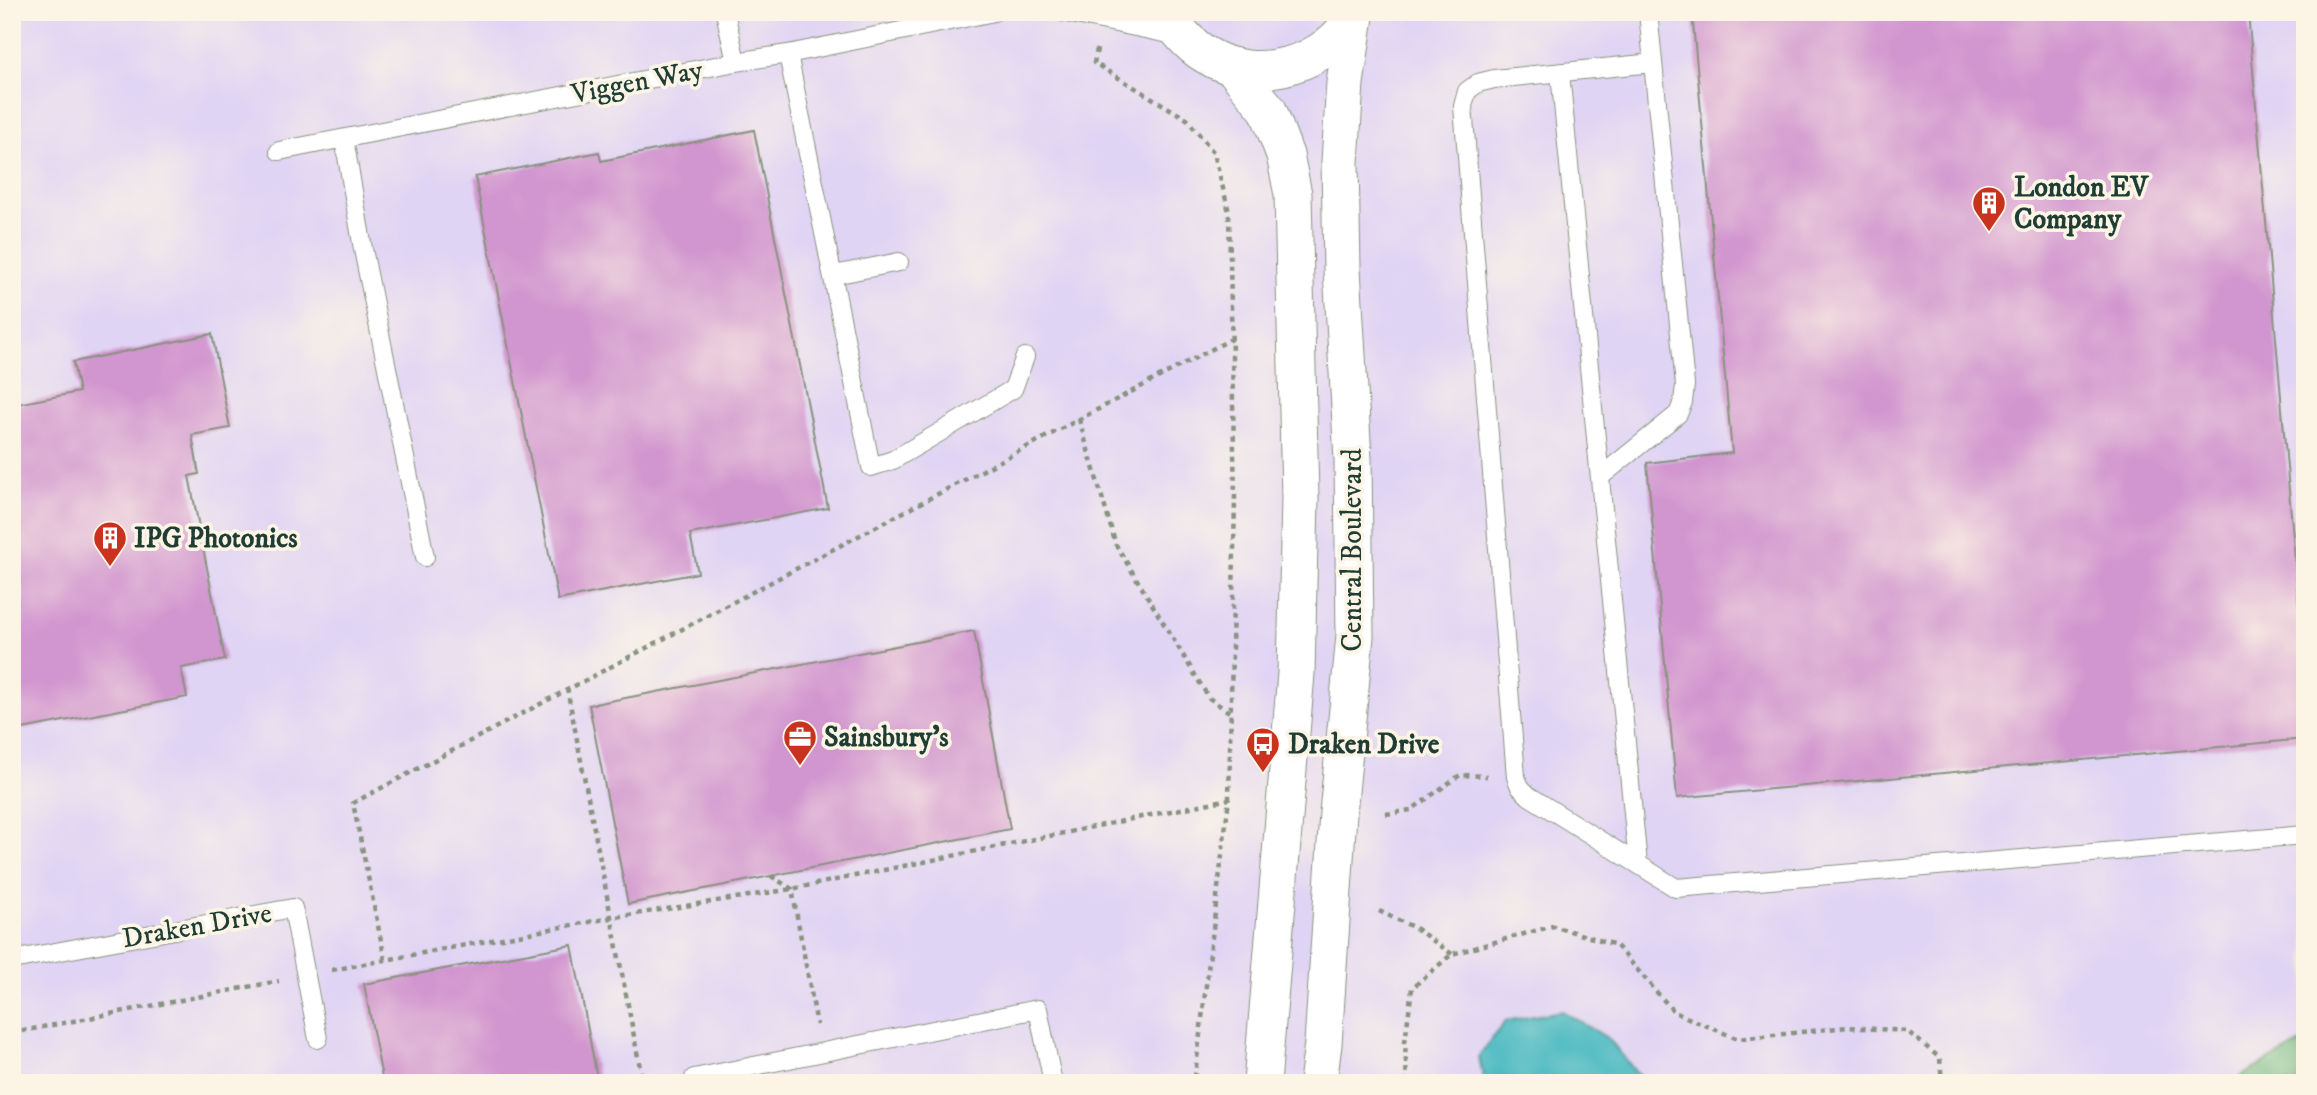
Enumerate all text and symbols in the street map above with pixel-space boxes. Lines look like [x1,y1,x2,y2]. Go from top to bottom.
street label: Viggen Way [567,52,706,112]
place label: London EV Company [2014,170,2149,237]
building icon: London EV Company [1970,184,2008,233]
street label: Central Boulevard [1335,448,1370,652]
building icon: IPG Photonics [91,519,129,568]
place label: IPG Photonics [134,521,298,556]
office icon: Sainsbury's [781,718,819,767]
place label: Sainsbury's [824,720,949,755]
bus stop icon: Draken Drive [1244,725,1282,774]
place label: Draken Drive [1288,727,1440,762]
street label: Draken Drive [119,896,275,956]

